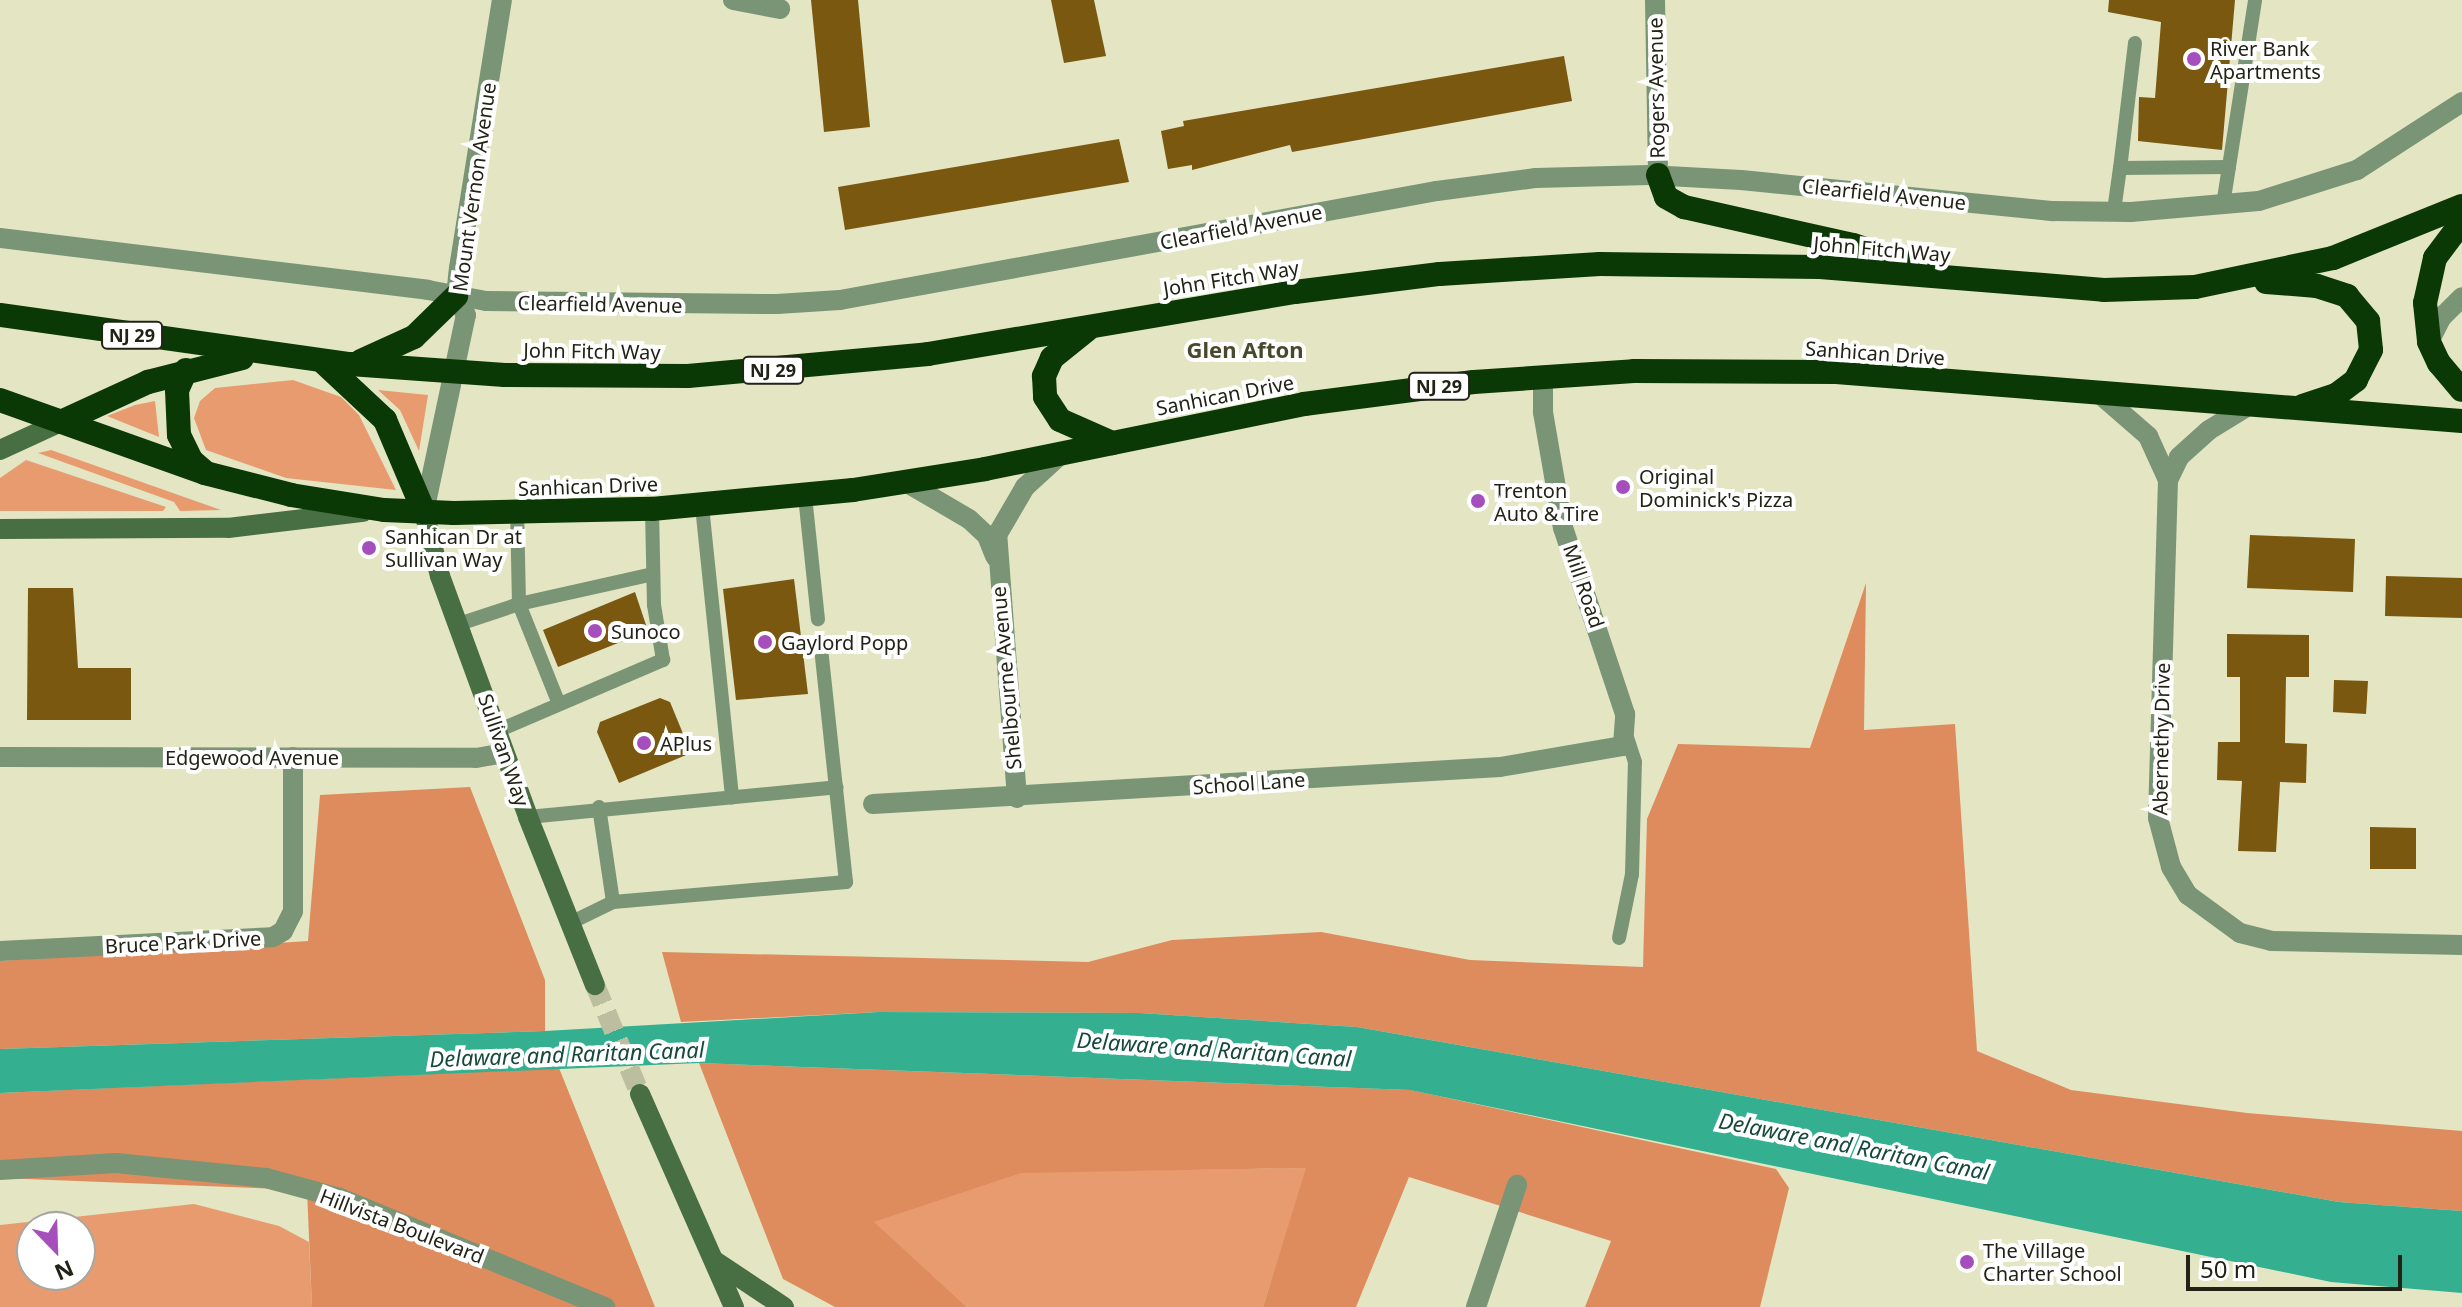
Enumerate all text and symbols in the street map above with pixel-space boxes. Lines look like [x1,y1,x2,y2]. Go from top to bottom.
street label: Rogers Avenue [1643,17,1669,159]
place label: River Bank Apartments [2210,36,2321,83]
marker: River Bank Apartments [2185,50,2203,68]
street label: Mount Vernon Avenue [447,81,501,293]
street label: Clearfield Avenue [1801,173,1967,215]
street label: Clearfield Avenue [1158,200,1324,254]
street label: John Fitch Way [1813,231,1951,267]
street label: John Fitch Way [1161,255,1301,301]
street label: Clearfield Avenue [517,291,683,317]
road number: NJ 29 [100,321,164,349]
street label: Sanhican Drive [1804,336,1946,370]
district label: Glen Afton [1187,337,1303,363]
street label: John Fitch Way [523,338,661,364]
road number: NJ 29 [741,356,805,384]
street label: Sanhican Drive [1154,370,1296,420]
road number: NJ 29 [1407,372,1471,400]
place label: Original Dominick's Pizza [1639,464,1793,511]
street label: Sanhican Drive [518,472,658,500]
place label: Trenton Auto & Tire [1494,478,1599,525]
marker: Original Dominick's Pizza [1614,478,1632,496]
marker: Trenton Auto & Tire [1469,492,1487,510]
place label: Sanhican Dr at Sullivan Way [385,524,522,571]
marker: Sanhican Dr at Sullivan Way [360,539,378,557]
street label: Mill Road [1559,541,1609,631]
street label: Shelbourne Avenue [986,585,1026,771]
place label: Sunoco [611,619,680,643]
marker: Sunoco [586,622,604,640]
place label: Gaylord Popp [781,630,908,654]
marker: Gaylord Popp [756,633,774,651]
street label: Abernethy Drive [2148,662,2174,816]
street label: Sullivan Way [474,691,534,809]
place label: APlus [660,731,712,755]
marker: APlus [635,734,653,752]
street label: Edgewood Avenue [165,745,339,769]
street label: School Lane [1192,767,1306,799]
street label: Bruce Park Drive [104,926,262,958]
water label: Delaware and Raritan Canal [1076,1026,1352,1072]
water label: Delaware and Raritan Canal [429,1036,705,1072]
water label: Delaware and Raritan Canal [1716,1107,1992,1185]
street label: Hillvista Boulevard [317,1184,487,1268]
north arrow [16,1211,96,1291]
place label: The Village Charter School [1983,1238,2122,1285]
scale bar [2190,1239,2406,1289]
text: 50 m [2200,1252,2256,1285]
marker: The Village Charter School [1958,1253,1976,1271]
text: N [51,1254,79,1289]

